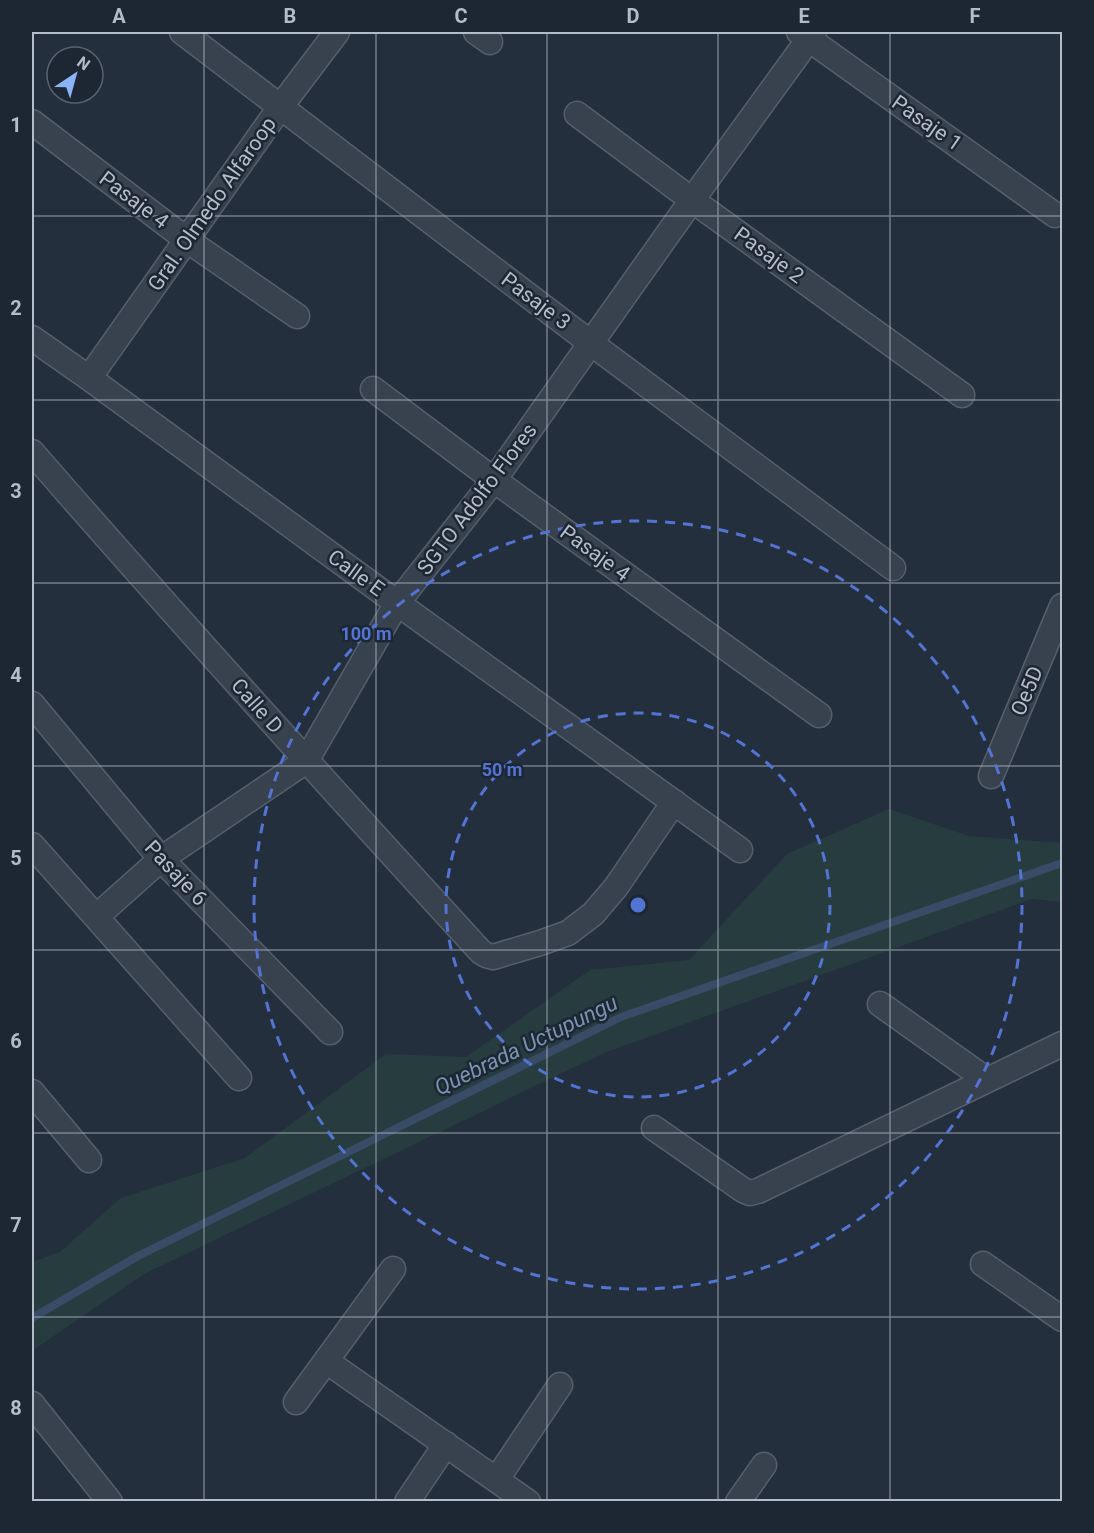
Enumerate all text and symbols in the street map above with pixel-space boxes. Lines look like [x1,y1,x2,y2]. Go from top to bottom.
text: A [112,4,126,28]
text: B [284,4,296,28]
text: C [454,4,468,28]
text: D [627,4,640,28]
text: E [798,4,810,28]
text: F [970,4,981,28]
north arrow [45,45,105,105]
text: N [73,52,94,74]
street label: Pasaje 1 [887,90,967,156]
street label: Gral. Olmedo Alfaroop [143,112,281,296]
text: 1 [10,113,22,137]
street label: Pasaje 4 [95,166,173,234]
street label: Pasaje 2 [730,222,809,288]
street label: Pasaje 3 [497,267,575,335]
text: 2 [10,296,22,320]
street label: SGTO Adolfo Flores [412,419,542,579]
text: 3 [10,479,22,503]
street label: Pasaje 4 [556,520,635,586]
street label: Calle E [323,545,389,601]
text: 100 m [340,623,392,644]
text: 4 [10,663,22,687]
street label: Oe5D [1006,663,1048,719]
street label: Calle D [226,674,288,738]
text: 50 m [482,759,522,780]
street label: Pasaje 6 [140,836,212,910]
text: 5 [10,846,22,870]
centre of rings [628,895,648,915]
water label: Quebrada Uctupungu [431,990,622,1100]
text: 6 [10,1029,22,1053]
text: 7 [10,1213,22,1237]
text: 8 [10,1396,22,1420]

